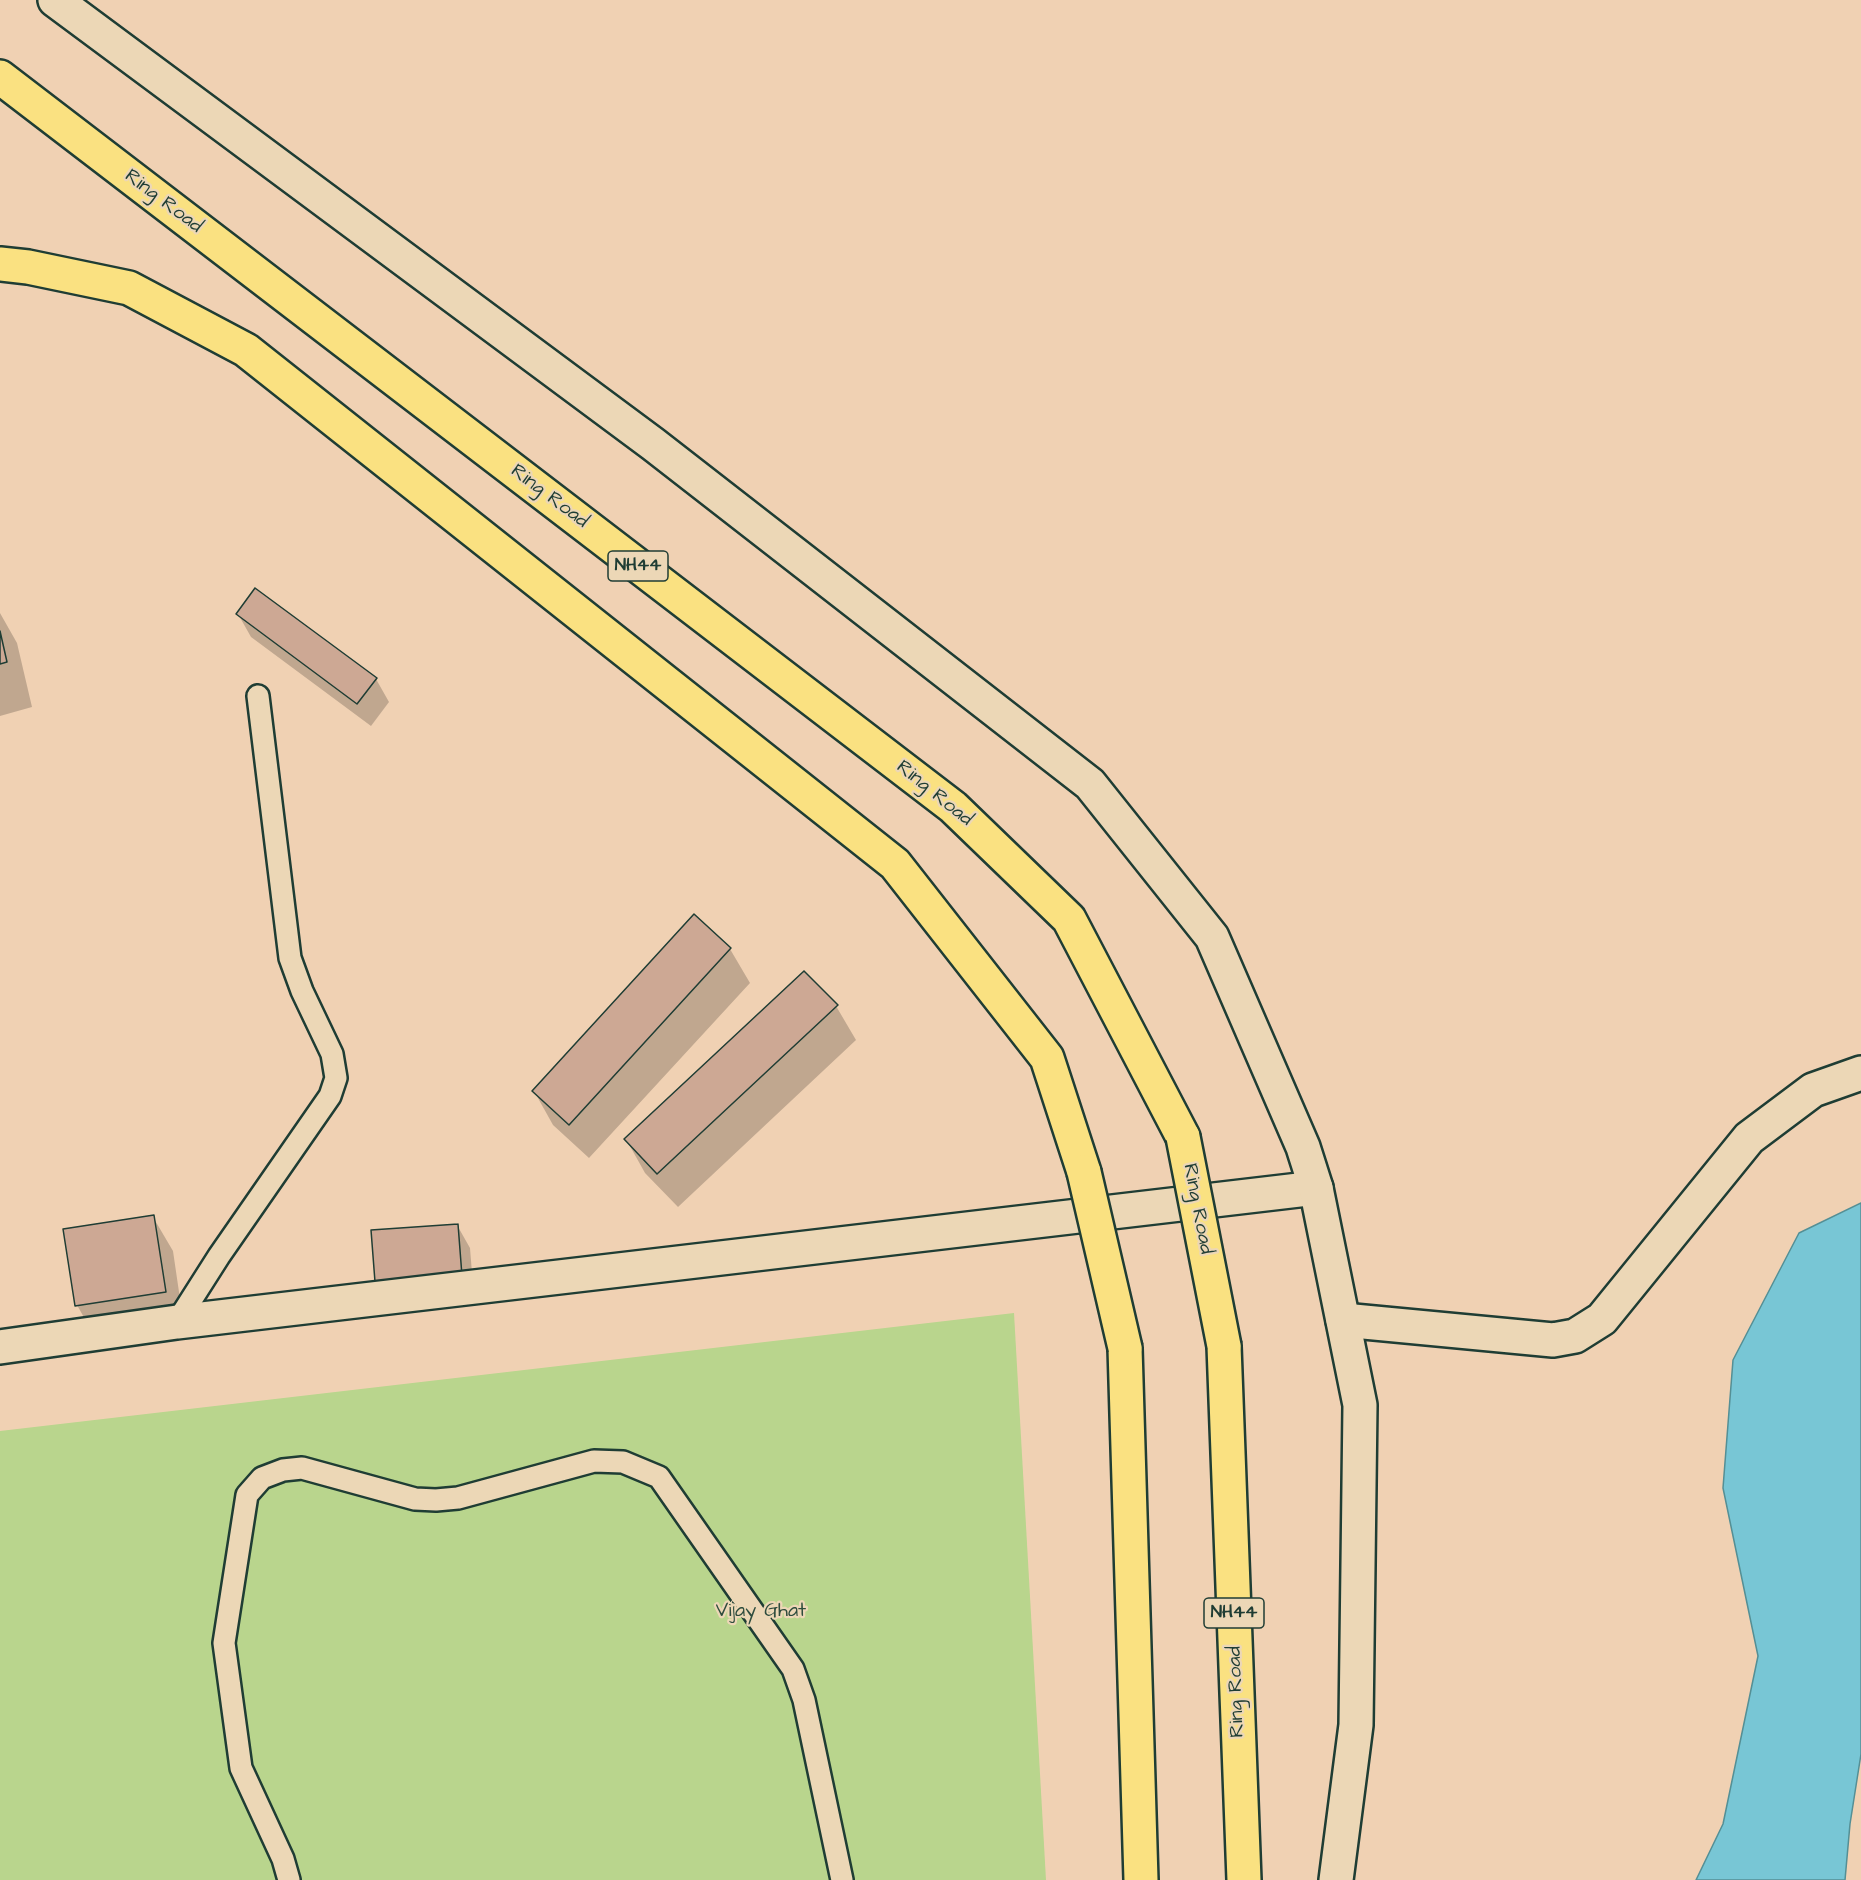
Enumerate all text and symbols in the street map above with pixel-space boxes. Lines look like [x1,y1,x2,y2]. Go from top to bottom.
street label: Ring Road [119,165,207,239]
street label: Ring Road [505,460,593,534]
road number: NH44 [608,551,668,581]
street label: Ring Road [891,756,977,832]
street label: Ring Road [1176,1162,1218,1256]
road number: NH44 [1204,1598,1264,1628]
park label: Vijay Ghat [716,1600,806,1624]
street label: Ring Road [1223,1646,1251,1738]

